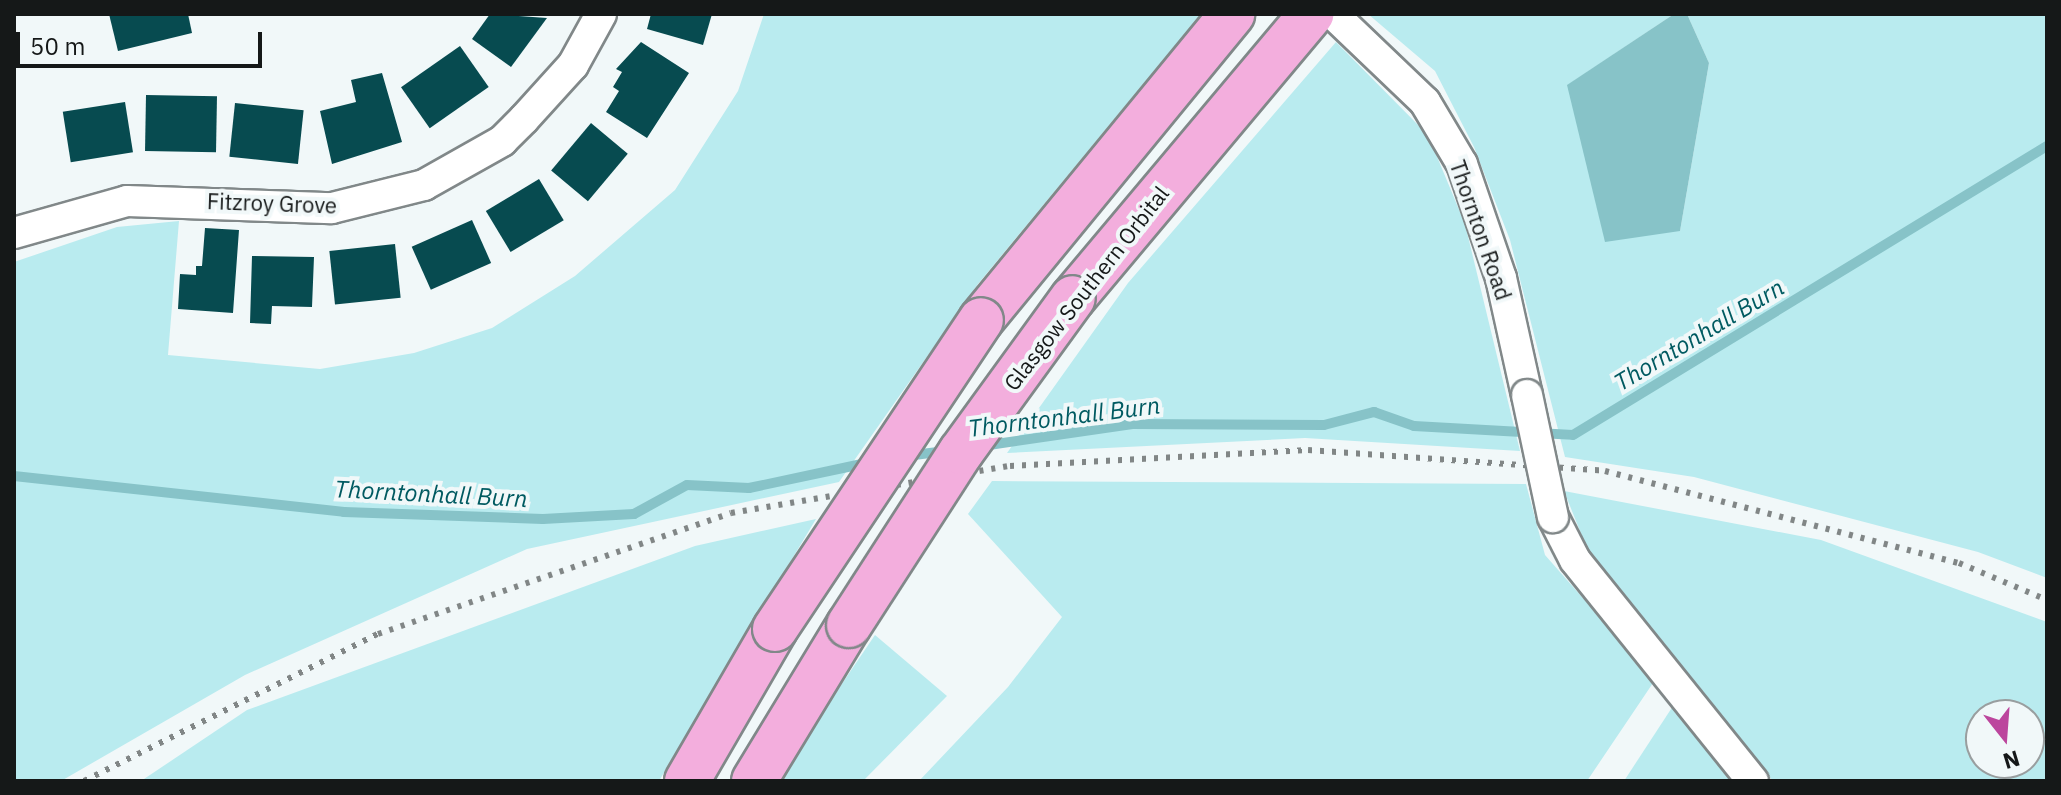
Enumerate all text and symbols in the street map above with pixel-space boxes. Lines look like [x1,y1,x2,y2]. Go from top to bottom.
scale bar [20,16,266,66]
text: 50 m [30,30,85,62]
street label: Thornton Road [1445,157,1517,303]
street label: Glasgow Southern Orbital [998,180,1174,396]
street label: Fitzroy Grove [206,188,338,218]
water label: Thorntonhall Burn [1609,273,1789,397]
water label: Thorntonhall Burn [966,391,1162,443]
water label: Thorntonhall Burn [334,475,528,513]
north arrow [1965,699,2045,779]
text: N [2000,744,2023,777]

